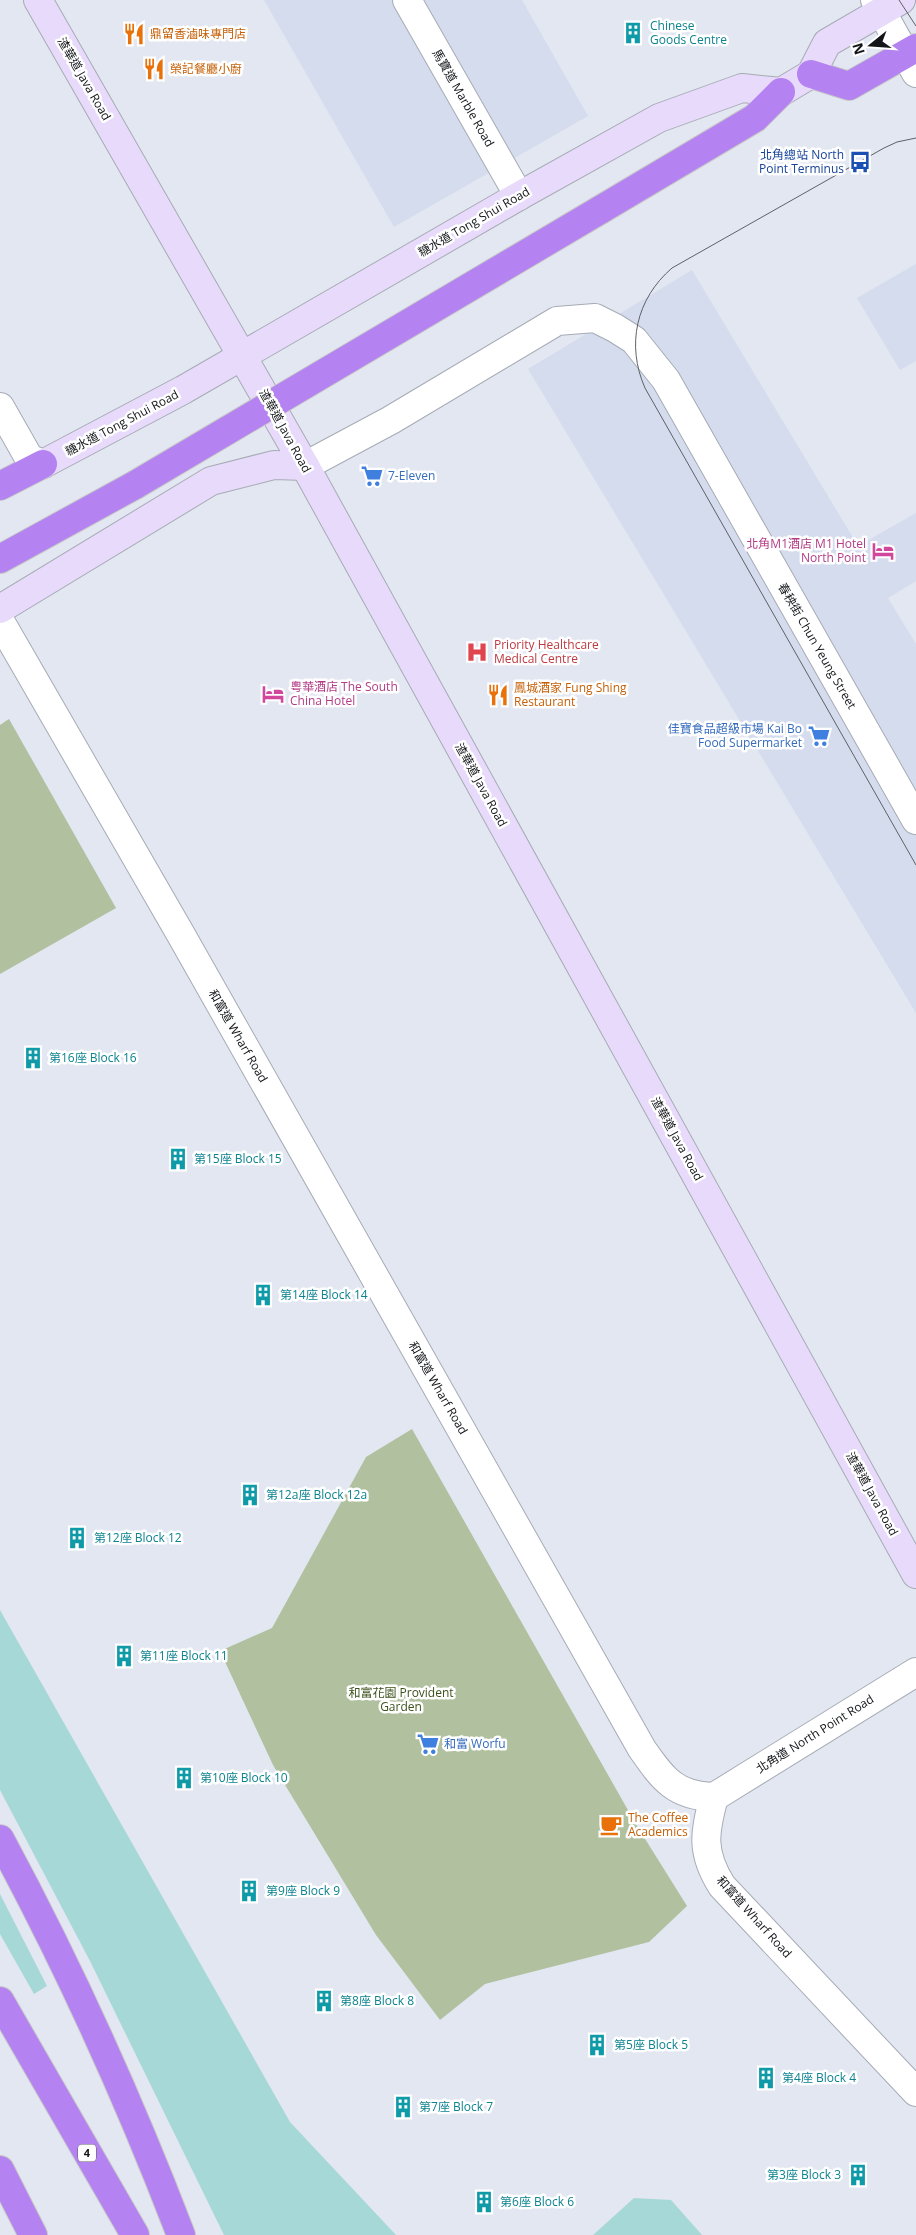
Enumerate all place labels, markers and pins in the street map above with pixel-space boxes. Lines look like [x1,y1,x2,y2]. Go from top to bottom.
place label: Chinese Goods Centre [650,17,727,48]
building icon: Chinese Goods Centre [620,20,646,46]
restaurant icon: 鼎留香滷味專門店 [121,21,147,47]
place label: 鼎留香滷味專門店 [150,25,246,42]
restaurant icon: 榮記餐廳小廚 [141,56,167,82]
place label: 榮記餐廳小廚 [170,60,242,77]
place label: 北角總站 North Point Terminus [759,146,844,177]
bus stop icon: 北角總站 North Point Terminus [847,149,873,175]
supermarket icon: 7-Eleven [359,463,385,489]
place label: 7-Eleven [388,467,435,484]
place label: 北角M1酒店 M1 Hotel North Point [746,535,866,566]
hotel icon: 北角M1酒店 M1 Hotel North Point [870,538,896,564]
place label: Priority Healthcare Medical Centre [494,636,599,667]
hospital icon: Priority Healthcare Medical Centre [464,639,490,665]
place label: 粵華酒店 The South China Hotel [290,678,398,709]
place label: 鳳城酒家 Fung Shing Restaurant [514,679,627,710]
hotel icon: 粵華酒店 The South China Hotel [260,681,286,707]
restaurant icon: 鳳城酒家 Fung Shing Restaurant [485,682,511,708]
place label: 佳寶食品超級市場 Kai Bo Food Supermarket [668,720,802,751]
supermarket icon: 佳寶食品超級市場 Kai Bo Food Supermarket [806,723,832,749]
building icon: 第16座 Block 16 [20,1045,46,1071]
place label: 第16座 Block 16 [49,1049,137,1066]
building icon: 第15座 Block 15 [165,1146,191,1172]
place label: 第15座 Block 15 [194,1150,282,1167]
building icon: 第14座 Block 14 [250,1282,276,1308]
place label: 第14座 Block 14 [280,1286,368,1303]
building icon: 第12a座 Block 12a [237,1482,263,1508]
place label: 第12a座 Block 12a [266,1486,367,1503]
building icon: 第12座 Block 12 [64,1525,90,1551]
place label: 第12座 Block 12 [94,1529,182,1546]
building icon: 第11座 Block 11 [111,1643,137,1669]
place label: 第11座 Block 11 [140,1647,228,1664]
supermarket icon: 和富 Worfu [415,1731,441,1757]
place label: 和富 Worfu [444,1735,506,1752]
building icon: 第10座 Block 10 [171,1765,197,1791]
place label: 第10座 Block 10 [200,1769,288,1786]
place label: The Coffee Academics [628,1809,688,1840]
cafe icon: The Coffee Academics [598,1812,624,1838]
building icon: 第9座 Block 9 [236,1878,262,1904]
place label: 第9座 Block 9 [266,1882,340,1899]
building icon: 第8座 Block 8 [311,1988,337,2014]
place label: 第8座 Block 8 [340,1992,414,2009]
building icon: 第5座 Block 5 [584,2032,610,2058]
place label: 第5座 Block 5 [614,2036,688,2053]
building icon: 第4座 Block 4 [753,2065,779,2091]
place label: 第4座 Block 4 [782,2069,856,2086]
building icon: 第7座 Block 7 [390,2094,416,2120]
place label: 第7座 Block 7 [419,2098,493,2115]
building icon: 第3座 Block 3 [845,2162,871,2188]
place label: 第3座 Block 3 [767,2166,841,2183]
building icon: 第6座 Block 6 [471,2189,497,2215]
place label: 第6座 Block 6 [500,2193,574,2210]

